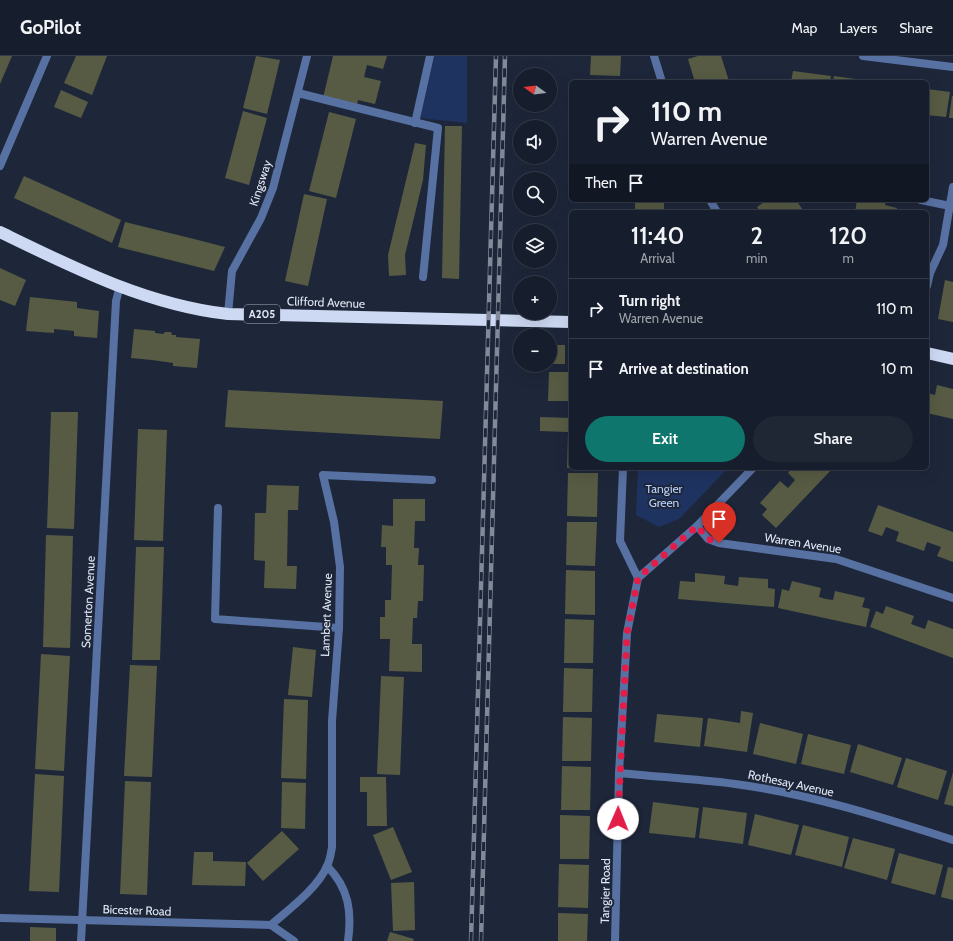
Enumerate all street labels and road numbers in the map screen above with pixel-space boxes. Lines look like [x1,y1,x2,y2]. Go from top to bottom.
street label: Kingsway [246,158,274,208]
street label: Clifford Avenue [287,293,365,311]
road number: A205 [244,305,280,323]
street label: Warren Avenue [763,530,843,556]
street label: Somerton Avenue [78,556,98,648]
street label: Lambert Avenue [317,573,335,657]
street label: Rothesay Avenue [747,767,835,799]
street label: Tangier Road [597,858,613,924]
street label: Bicester Road [102,901,172,919]

